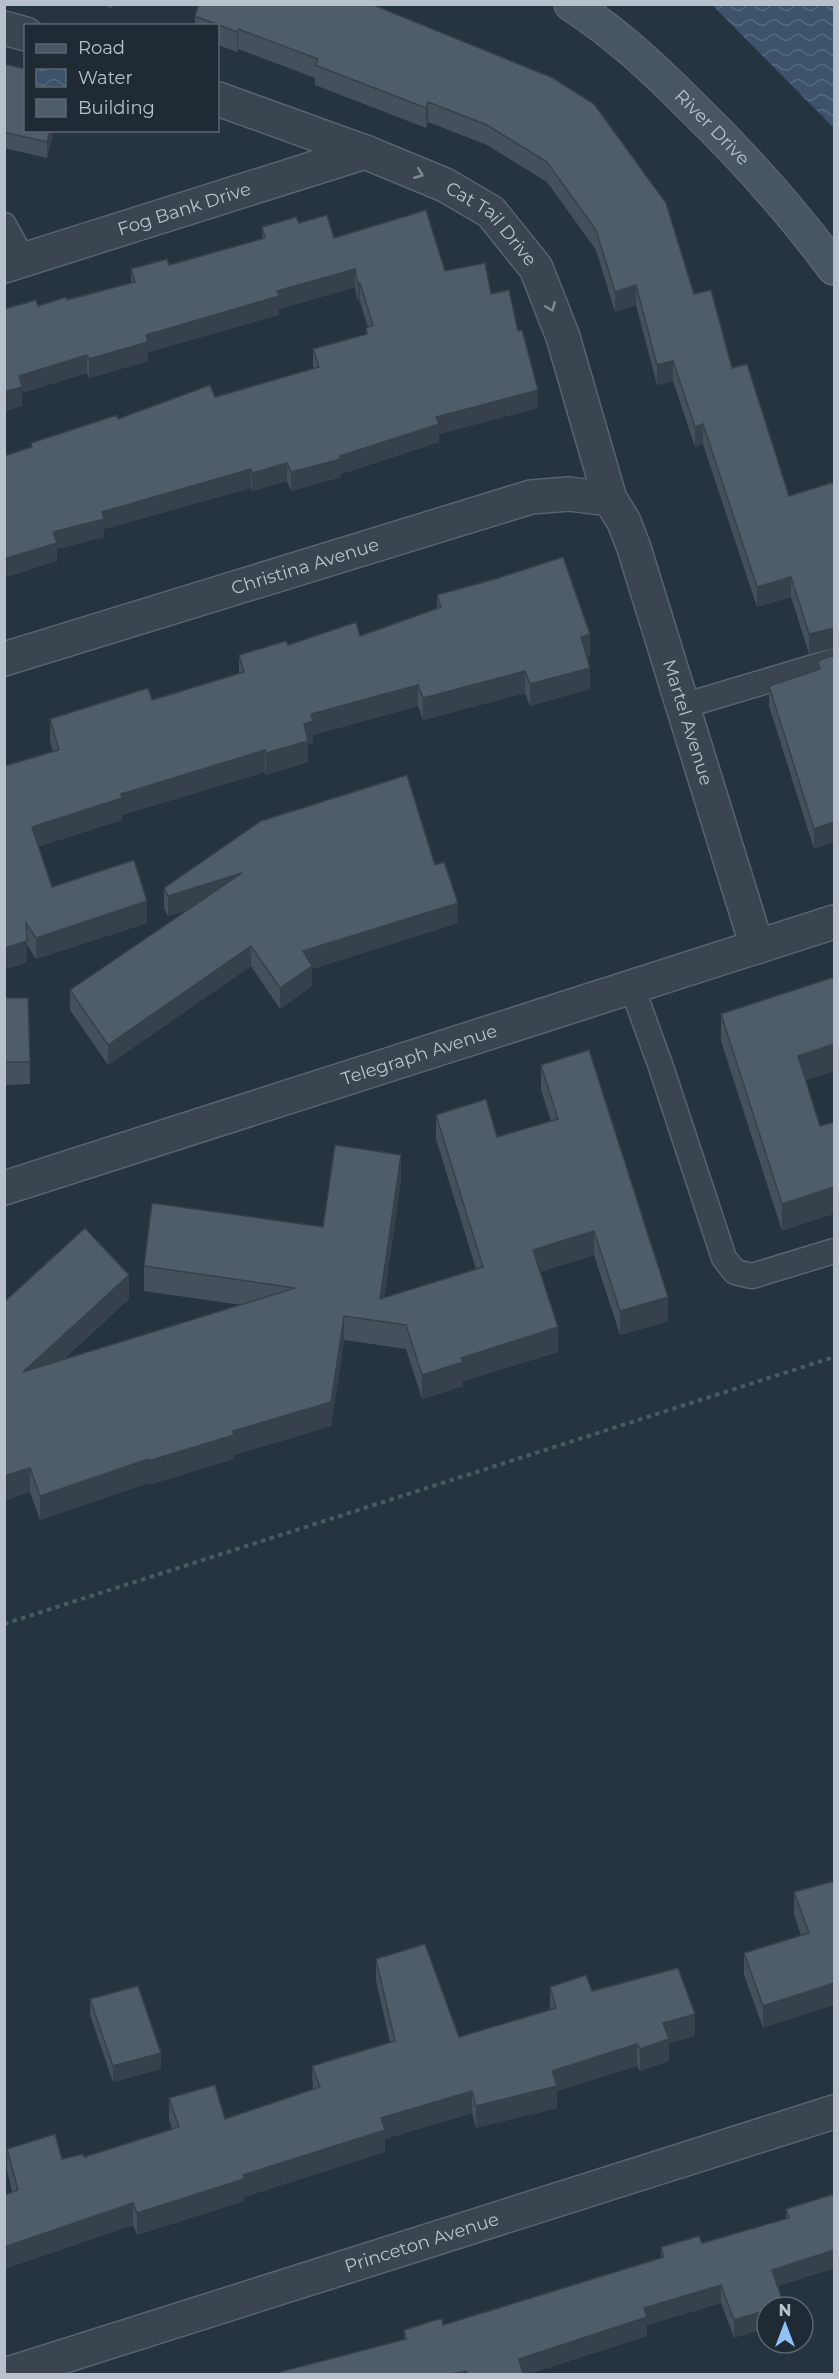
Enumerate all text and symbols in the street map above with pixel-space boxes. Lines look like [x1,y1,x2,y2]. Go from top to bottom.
legend [24,24,219,132]
text: Road [78,37,125,59]
text: Water [78,67,133,89]
street label: River Drive [670,85,754,170]
text: Building [78,97,155,119]
one-way arrow [413,167,424,179]
street label: Cat Tail Drive [442,177,541,271]
street label: Fog Bank Drive [115,178,254,240]
one-way arrow [544,300,556,311]
street label: Christina Avenue [229,533,382,599]
street label: Martel Avenue [658,657,718,788]
street label: Telegraph Avenue [338,1020,500,1090]
street label: Princeton Avenue [342,2208,502,2278]
north arrow [755,2295,815,2355]
text: N [779,2301,791,2320]

